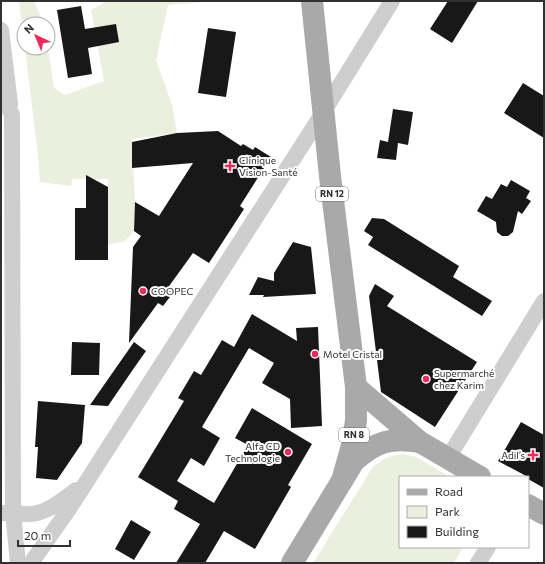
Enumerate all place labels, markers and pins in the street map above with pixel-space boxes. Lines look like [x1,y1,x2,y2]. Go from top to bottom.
place label: Clinique Vision-Santé [239,154,298,178]
marker: Clinique Vision-Santé [224,160,236,172]
place label: COOPEC [151,285,193,297]
marker: COOPEC [138,286,148,296]
place label: Motel Cristal [323,348,382,360]
marker: Motel Cristal [310,349,320,359]
place label: Supermarché chez Karim [434,367,494,391]
marker: Supermarché chez Karim [421,374,431,384]
place label: Alfa CD Technologie [225,440,280,464]
marker: Alfa CD Technologie [283,447,293,457]
place label: Adil’s [501,449,525,461]
marker: Adil’s [528,450,538,460]

